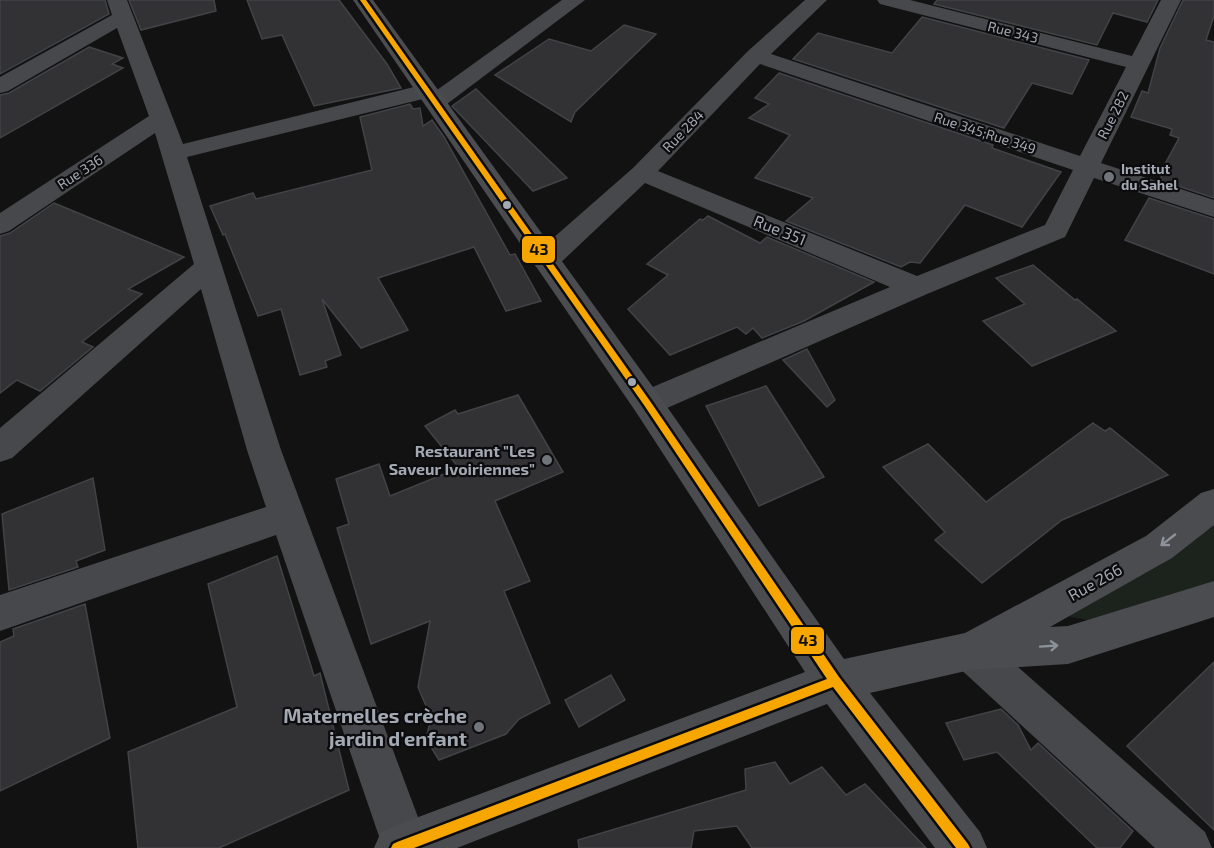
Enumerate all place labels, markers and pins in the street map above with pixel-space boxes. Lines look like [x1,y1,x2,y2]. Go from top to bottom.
place label: Institut du Sahel [1121,160,1178,193]
marker: Institut du Sahel [1102,170,1116,184]
unlabelled marker [501,199,513,211]
unlabelled marker [626,376,638,388]
place label: Restaurant "Les Saveur Ivoiriennes" [389,441,535,478]
marker: Restaurant "Les Saveur Ivoiriennes" [540,453,554,467]
place label: Maternelles crèche jardin d'enfant [283,703,467,750]
marker: Maternelles crèche jardin d'enfant [472,720,486,734]

